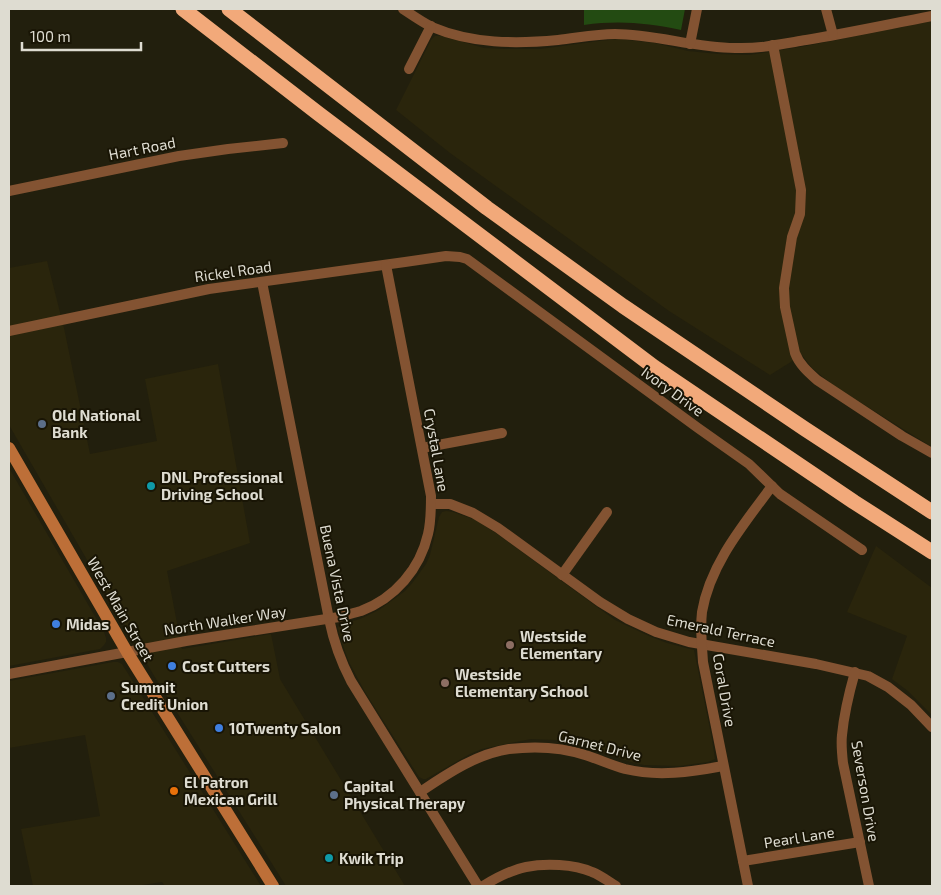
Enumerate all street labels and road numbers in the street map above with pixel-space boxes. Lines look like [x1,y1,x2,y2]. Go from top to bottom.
street label: Hart Road [107,133,177,163]
street label: Rickel Road [193,257,273,285]
street label: Ivory Drive [638,362,708,420]
street label: Crystal Lane [421,407,453,493]
street label: Buena Vista Drive [317,523,359,643]
street label: West Main Street [84,554,158,665]
street label: North Walker Way [162,601,288,639]
street label: Emerald Terrace [665,610,777,650]
street label: Coral Drive [710,652,740,728]
street label: Garnet Drive [557,726,643,764]
street label: Severson Drive [848,739,884,843]
street label: Pearl Lane [762,823,836,851]

